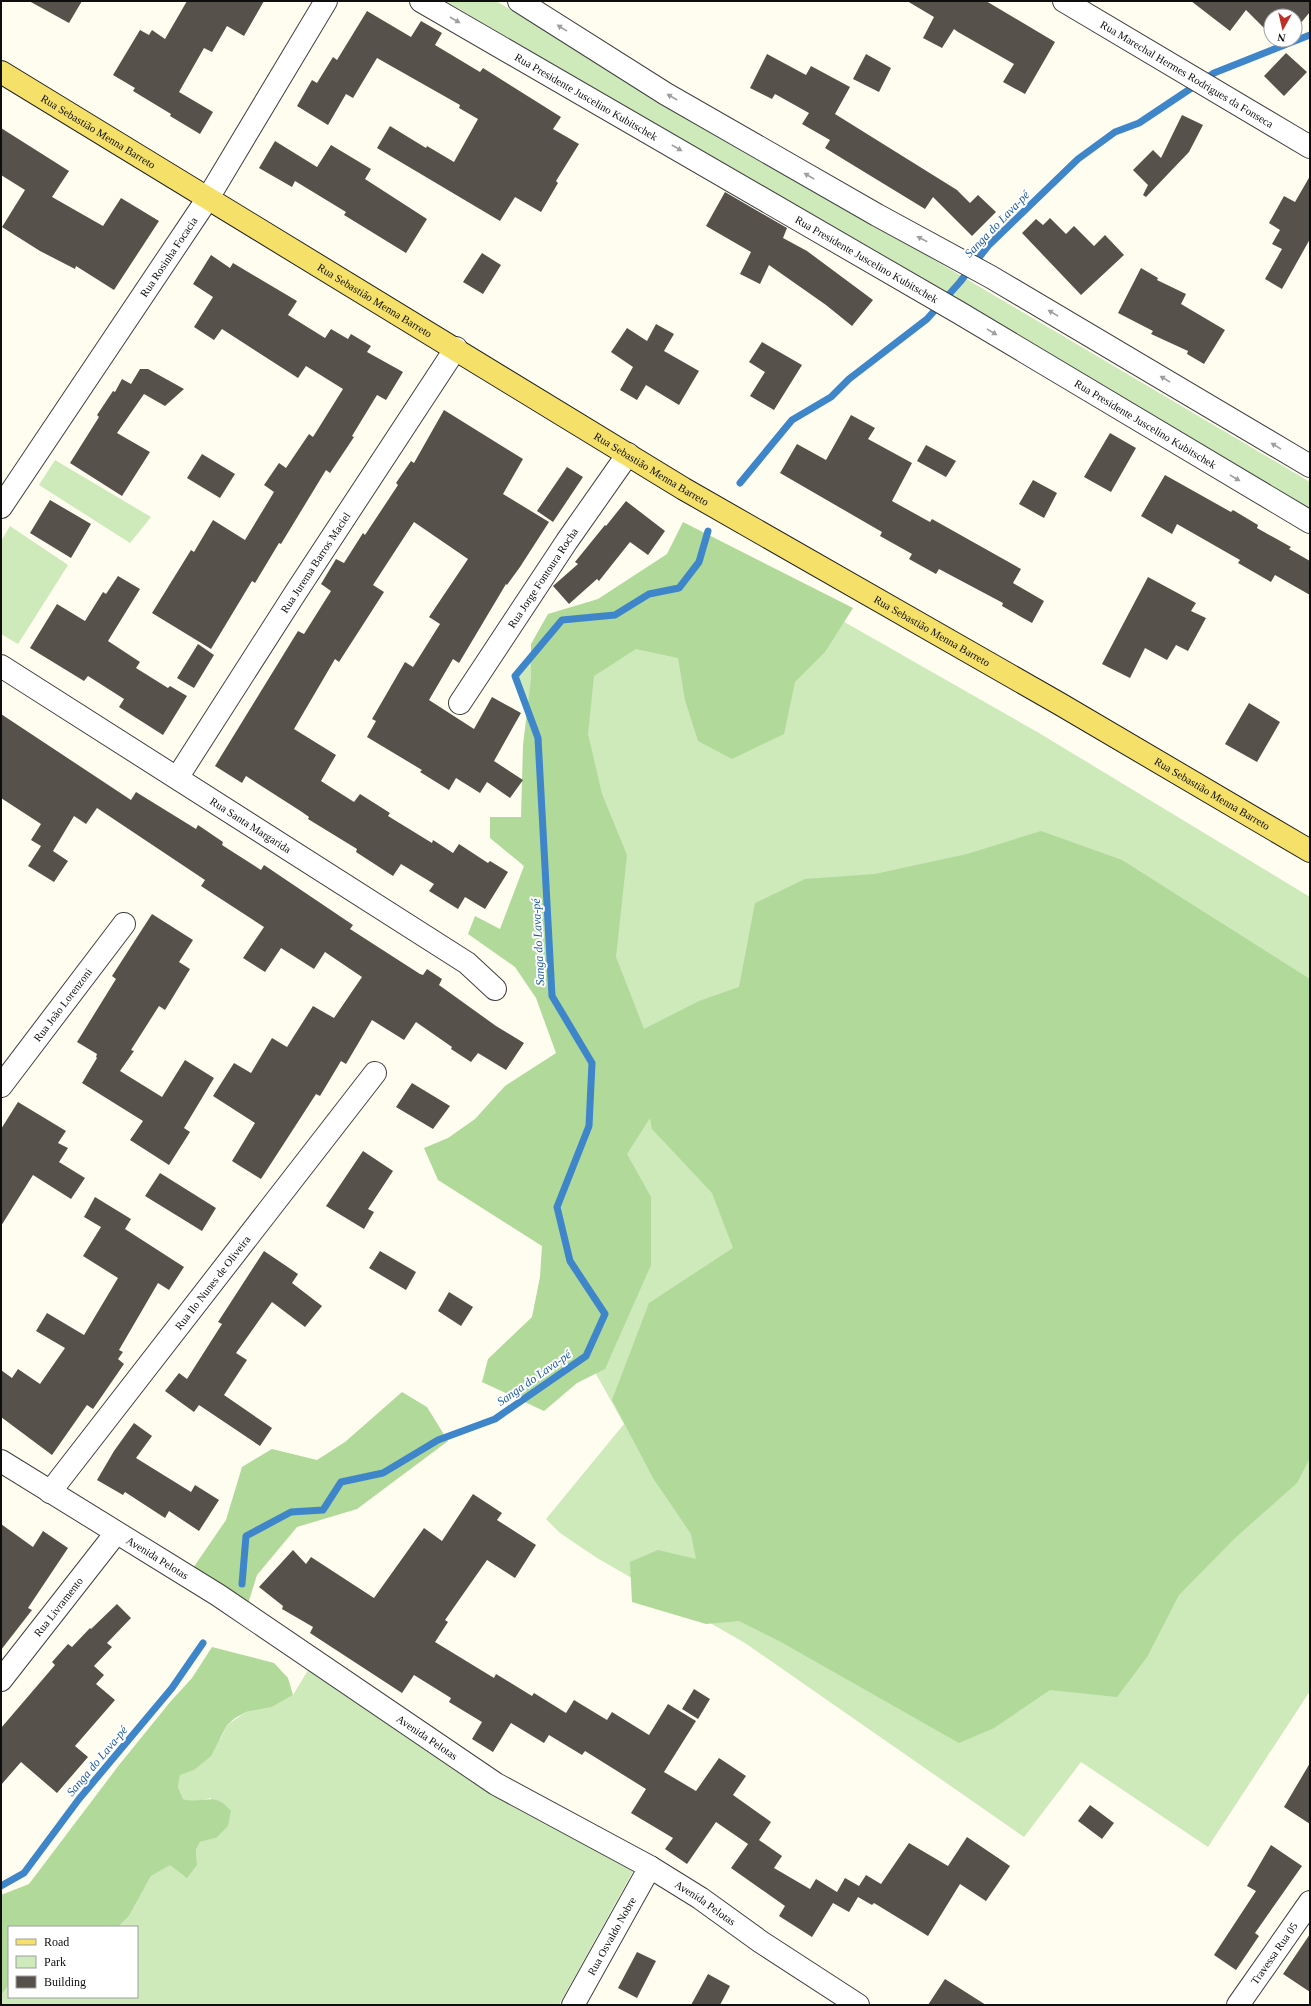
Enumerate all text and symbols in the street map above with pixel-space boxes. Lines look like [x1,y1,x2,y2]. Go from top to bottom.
north arrow [1263,8,1303,48]
one-way arrow [449,17,461,24]
street label: Rua Marechal Hermes Rodrigues da Fonseca [1098,18,1276,130]
one-way arrow [557,24,567,32]
text: N [1277,31,1286,44]
street label: Rua Presidente Juscelino Kubitschek [513,51,660,143]
street label: Rua Sebastião Menna Barreto [39,92,158,171]
one-way arrow [666,94,678,101]
one-way arrow [671,145,683,152]
one-way arrow [803,172,815,179]
water label: Sanga do Lava-pé [962,187,1033,260]
street label: Rua Presidente Juscelino Kubitschek [793,213,941,305]
street label: Rua Rosinha Focacia [138,215,200,299]
one-way arrow [917,236,928,242]
street label: Rua Sebastião Menna Barreto [315,261,435,340]
one-way arrow [1047,310,1059,317]
one-way arrow [986,328,998,335]
one-way arrow [1159,376,1171,383]
street label: Rua Presidente Juscelino Kubitschek [1073,377,1219,471]
street label: Rua Sebastião Menna Barreto [592,430,711,508]
one-way arrow [1270,442,1282,449]
one-way arrow [1229,474,1241,481]
street label: Rua Jurema Barros Maciel [278,510,353,615]
street label: Rua Jorge Fontoura Rocha [505,526,580,630]
street label: Rua Sebastião Menna Barreto [872,593,993,669]
street label: Rua Sebastião Menna Barreto [1152,755,1273,832]
street label: Rua Santa Margarida [208,795,293,855]
water label: Sanga do Lava-pé [529,897,547,986]
street label: Rua João Lorenzoni [31,966,94,1044]
street label: Rua Ilo Nunes de Oliveira [172,1233,253,1332]
water label: Sanga do Lava-pé [494,1347,574,1409]
street label: Avenida Pelotas [124,1534,191,1581]
street label: Rua Livramento [31,1574,85,1639]
street label: Avenida Pelotas [394,1712,460,1762]
water label: Sanga do Lava-pé [64,1723,131,1799]
street label: Avenida Pelotas [673,1878,738,1928]
street label: Rua Osvaldo Nobre [585,1895,638,1977]
street label: Travessa Rua 05 [1248,1920,1300,1987]
legend [8,1926,138,1998]
text: Road [44,1935,69,1949]
text: Park [44,1955,66,1969]
text: Building [44,1975,86,1989]

